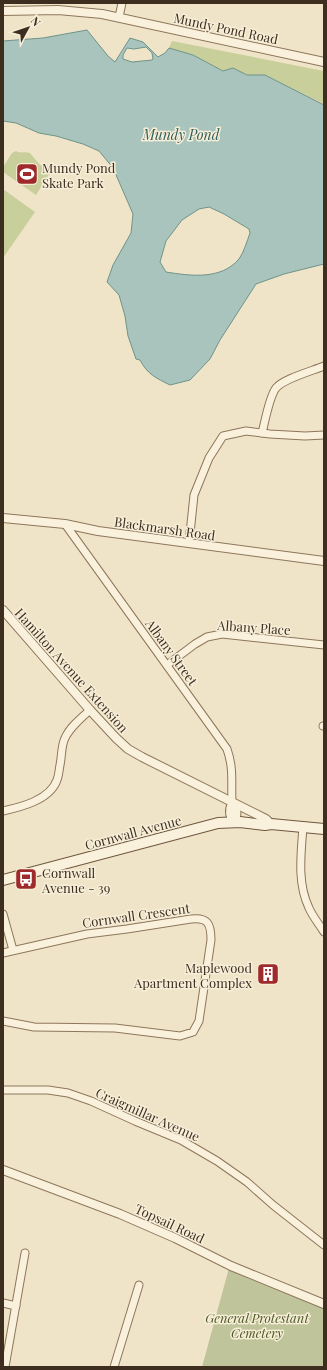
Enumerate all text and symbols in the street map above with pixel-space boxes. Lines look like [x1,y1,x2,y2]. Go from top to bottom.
north arrow [8,8,48,48]
street label: Mundy Pond Road [172,9,280,47]
text: N [28,13,44,29]
water label: Mundy Pond [142,125,220,144]
place label: Mundy Pond Skate Park [42,159,116,191]
sports icon: Mundy Pond Skate Park [14,161,40,187]
street label: Blackmarsh Road [113,513,217,544]
street label: Hamilton Avenue Extension [12,604,133,736]
street label: Albany Street [142,615,202,689]
street label: Albany Place [216,616,292,638]
street label: Cornwall Avenue [83,811,183,853]
place label: Cornwall Avenue - 39 [41,864,110,896]
bus stop icon: Cornwall Avenue - 39 [13,866,39,892]
street label: Cornwall Crescent [81,899,191,931]
place label: Maplewood Apartment Complex [133,959,252,991]
building icon: Maplewood Apartment Complex [255,961,281,987]
street label: Craigmillar Avenue [93,1083,203,1145]
street label: Topsail Road [132,1199,208,1247]
park label: General Protestant Cemetery [205,1309,309,1341]

